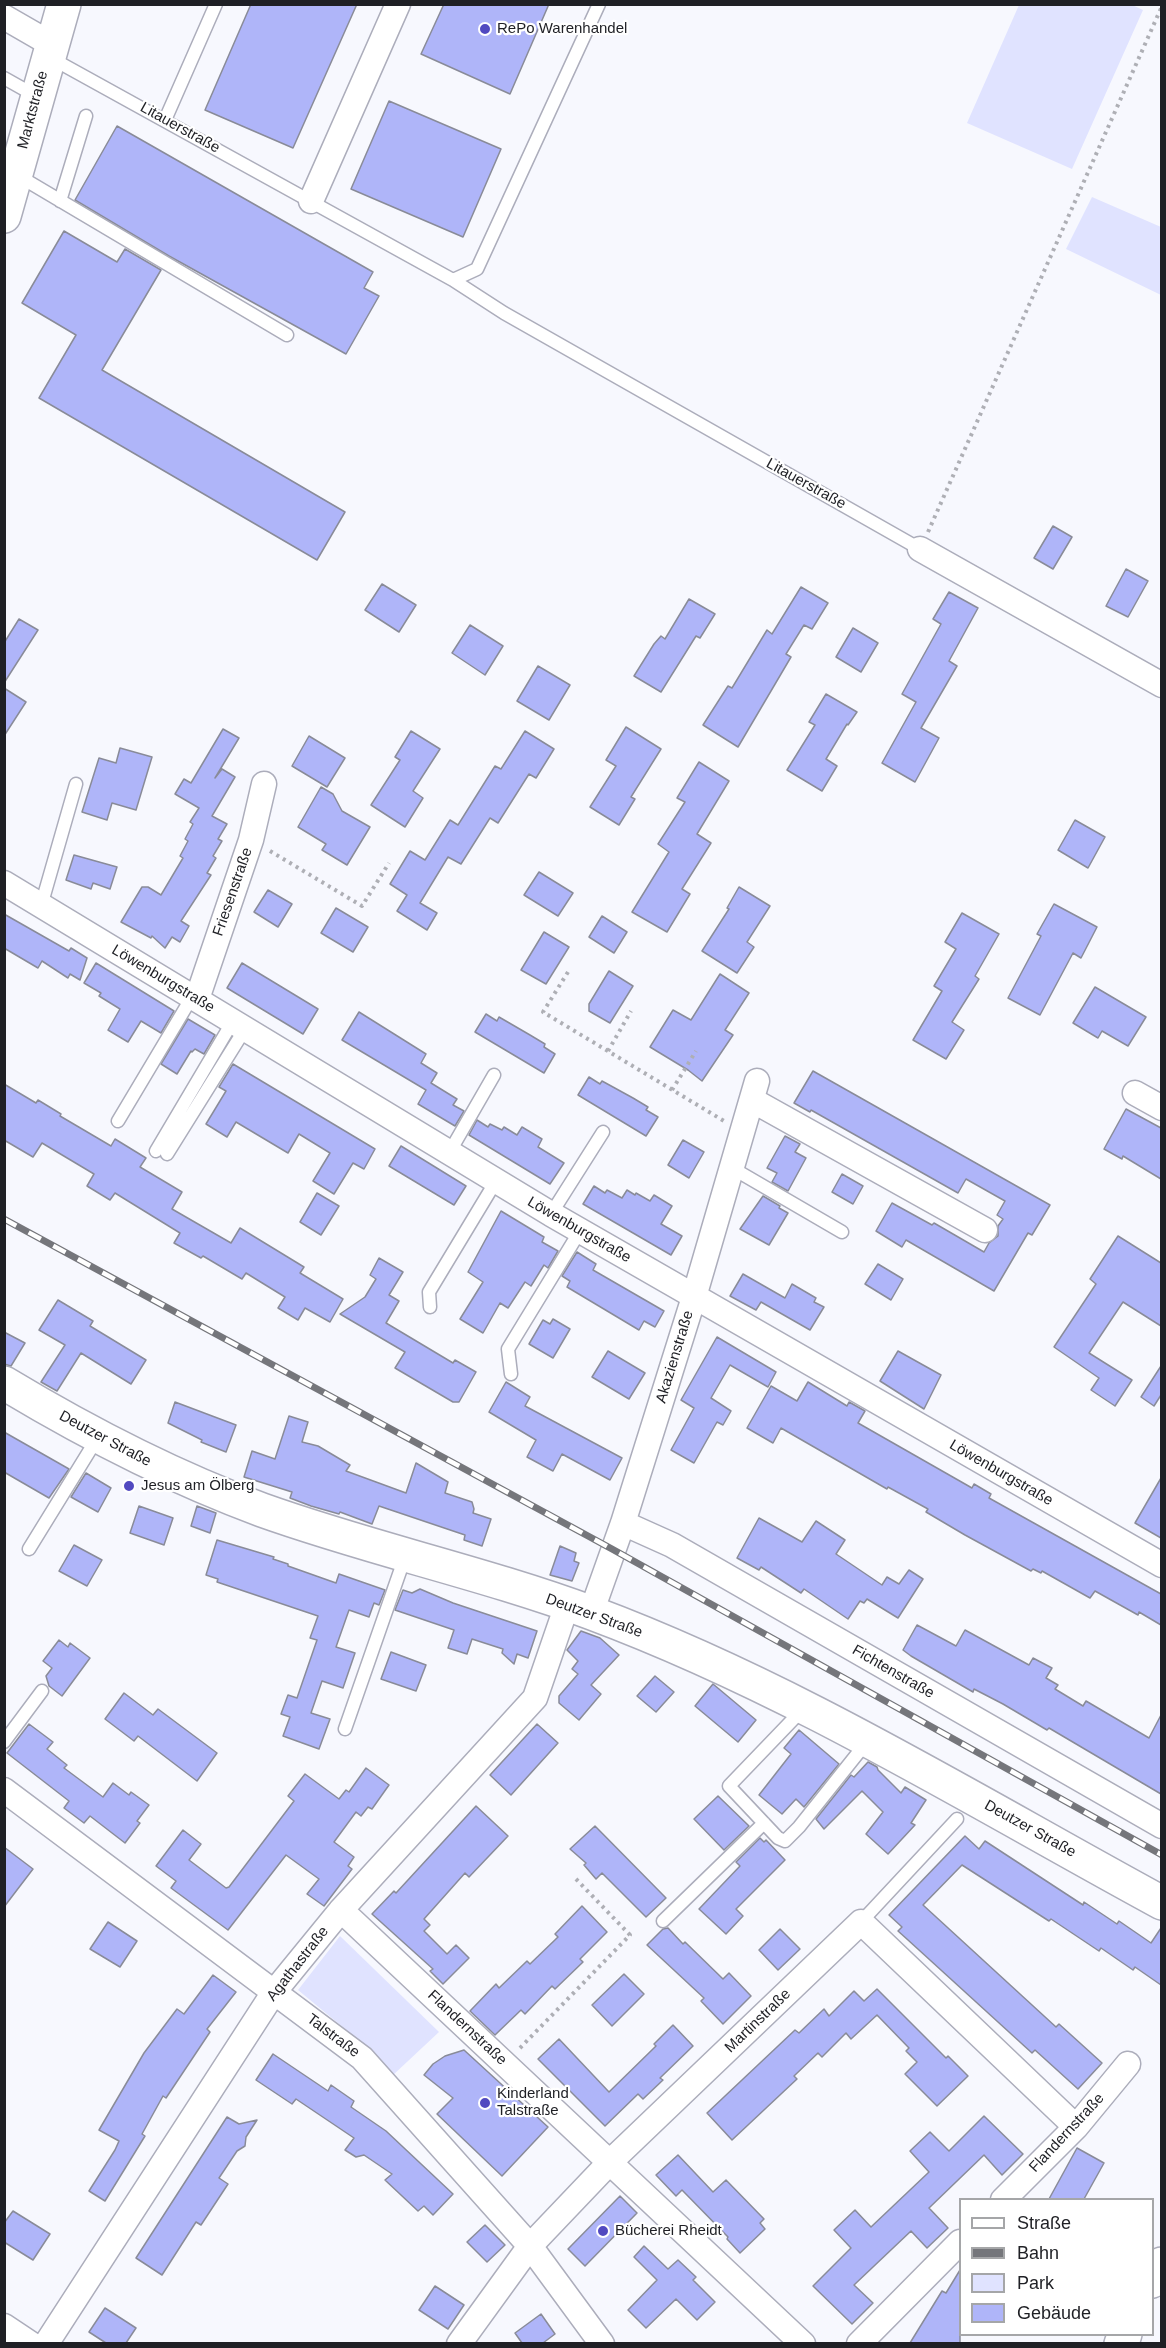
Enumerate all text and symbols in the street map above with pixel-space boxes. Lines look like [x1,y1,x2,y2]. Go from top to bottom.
place label: RePo Warenhandel [497,20,627,38]
marker: RePo Warenhandel [478,22,492,36]
street label: Marktstraße [14,69,52,151]
street label: Litauerstraße [137,99,223,157]
street label: Litauerstraße [763,455,849,513]
street label: Friesenstraße [209,845,257,939]
street label: Löwenburgstraße [108,941,218,1017]
street label: Löwenburgstraße [524,1193,634,1267]
street label: Akazienstraße [652,1309,698,1405]
street label: Deutzer Straße [56,1407,154,1471]
street label: Löwenburgstraße [946,1436,1056,1510]
place label: Jesus am Ölberg [141,1477,254,1495]
marker: Jesus am Ölberg [122,1479,136,1493]
street label: Deutzer Straße [543,1590,645,1642]
street label: Fichtenstraße [849,1641,937,1703]
street label: Deutzer Straße [981,1796,1079,1862]
street label: Agathastraße [263,1923,333,2005]
street label: Martinstraße [721,1985,795,2057]
street label: Flandernstraße [424,1987,510,2069]
street label: Talstraße [303,2010,363,2062]
place label: Kinderland Talstraße [497,2085,569,2120]
street label: Flandernstraße [1026,2090,1108,2176]
marker: Kinderland Talstraße [478,2096,492,2110]
legend [959,2198,1154,2336]
text: Straße [1017,2213,1071,2233]
place label: Bücherei Rheidt [615,2222,722,2240]
marker: Bücherei Rheidt [596,2224,610,2238]
text: Bahn [1017,2243,1059,2263]
text: Park [1017,2273,1054,2293]
text: Gebäude [1017,2303,1091,2323]

